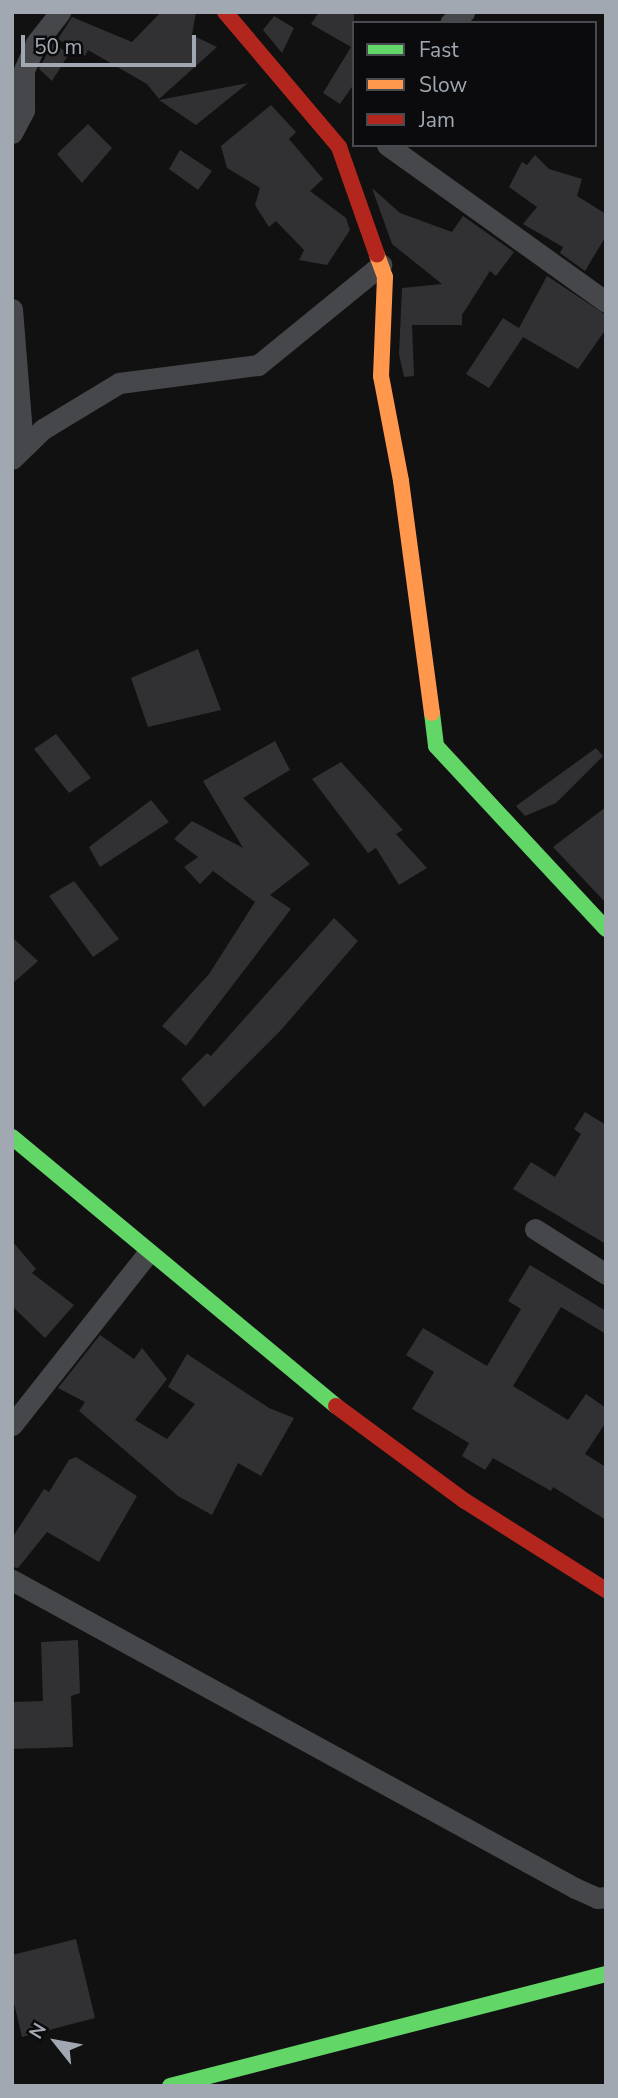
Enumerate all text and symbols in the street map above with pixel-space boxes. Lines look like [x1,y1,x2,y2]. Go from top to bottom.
scale bar [24,21,200,65]
legend [352,21,597,147]
text: 50 m [34,33,83,61]
text: Fast [419,36,459,64]
text: Slow [419,71,467,99]
text: Jam [419,106,455,134]
north arrow [21,2007,91,2077]
text: N [23,2018,53,2044]

